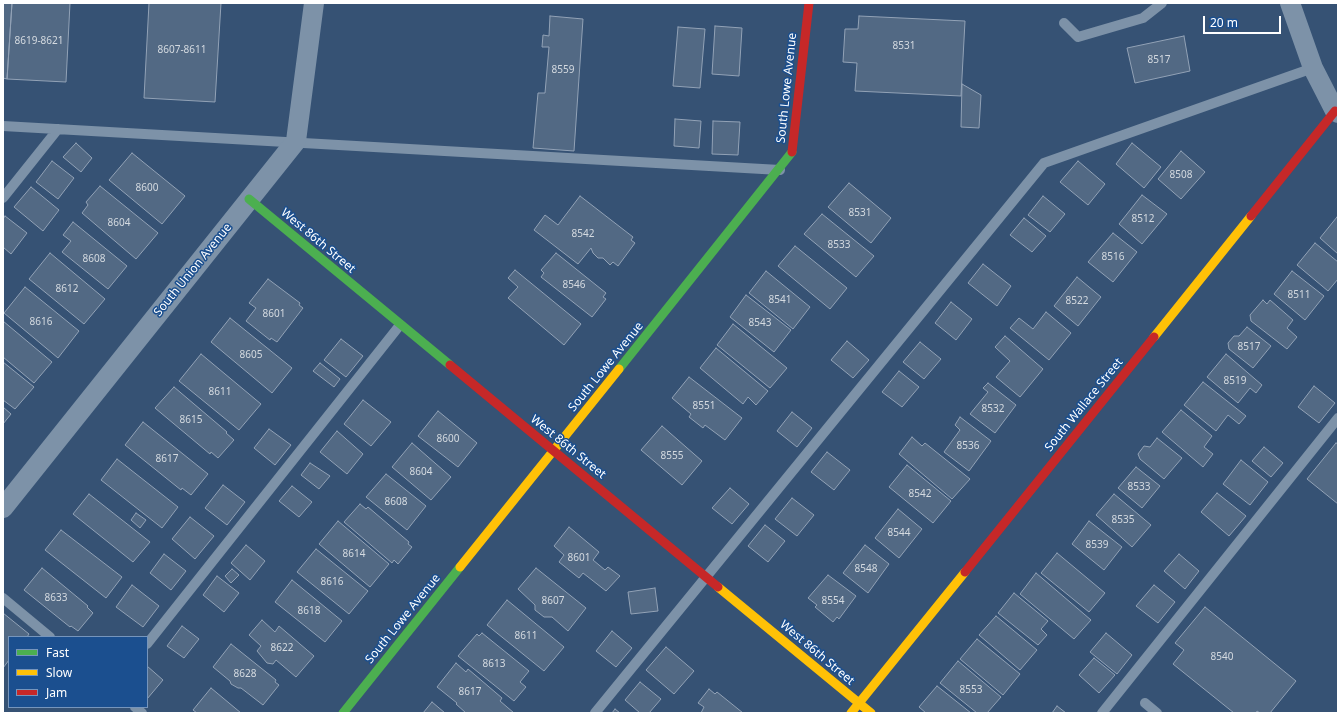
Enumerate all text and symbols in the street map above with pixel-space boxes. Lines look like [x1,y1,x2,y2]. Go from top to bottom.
scale bar [1205,8,1283,34]
text: 20 m [1210,14,1238,31]
street label: South Lowe Avenue [774,32,800,144]
house number: 8619-8621 [15,35,63,47]
house number: 8531 [893,40,915,52]
house number: 8607-8611 [158,44,206,56]
house number: 8517 [1148,54,1170,66]
house number: 8559 [552,64,574,76]
house number: 8508 [1170,169,1192,181]
house number: 8600 [136,182,158,194]
street label: West 86th Street [278,206,358,276]
house number: 8531 [849,207,871,219]
house number: 8512 [1132,213,1154,225]
house number: 8604 [108,217,130,229]
street label: South Union Avenue [151,221,235,319]
house number: 8542 [572,228,594,240]
house number: 8533 [828,239,850,251]
house number: 8516 [1102,251,1124,263]
house number: 8608 [83,253,105,265]
house number: 8546 [563,279,585,291]
house number: 8612 [56,283,78,295]
house number: 8511 [1288,289,1310,301]
house number: 8541 [769,294,791,306]
house number: 8522 [1066,295,1088,307]
house number: 8601 [263,308,285,320]
house number: 8616 [30,316,52,328]
house number: 8543 [749,317,771,329]
street label: South Lowe Avenue [566,319,646,415]
house number: 8517 [1238,341,1260,353]
house number: 8605 [240,349,262,361]
street label: South Wallace Street [1042,355,1126,455]
house number: 8519 [1224,375,1246,387]
house number: 8611 [209,386,231,398]
house number: 8551 [693,400,715,412]
house number: 8532 [982,403,1004,415]
street label: West 86th Street [527,412,609,482]
house number: 8615 [180,414,202,426]
house number: 8600 [437,433,459,445]
house number: 8536 [957,440,979,452]
house number: 8555 [661,450,683,462]
house number: 8617 [156,453,178,465]
house number: 8604 [410,466,432,478]
house number: 8533 [1128,481,1150,493]
house number: 8542 [909,488,931,500]
house number: 8608 [385,496,407,508]
house number: 8535 [1112,514,1134,526]
house number: 8544 [888,527,910,539]
house number: 8539 [1086,539,1108,551]
house number: 8614 [343,548,365,560]
house number: 8601 [568,552,590,564]
house number: 8548 [855,563,877,575]
street label: South Lowe Avenue [363,571,443,667]
house number: 8616 [321,576,343,588]
house number: 8633 [45,592,67,604]
house number: 8607 [542,595,564,607]
house number: 8554 [822,595,844,607]
house number: 8618 [298,605,320,617]
street label: West 86th Street [777,618,857,688]
house number: 8611 [515,630,537,642]
legend [8,636,148,708]
house number: 8622 [271,642,293,654]
text: Fast [46,644,69,661]
house number: 8540 [1211,651,1233,663]
house number: 8613 [483,658,505,670]
text: Slow [46,664,72,681]
house number: 8628 [234,668,256,680]
text: Jam [46,684,67,701]
house number: 8553 [960,684,982,696]
house number: 8617 [459,686,481,698]

